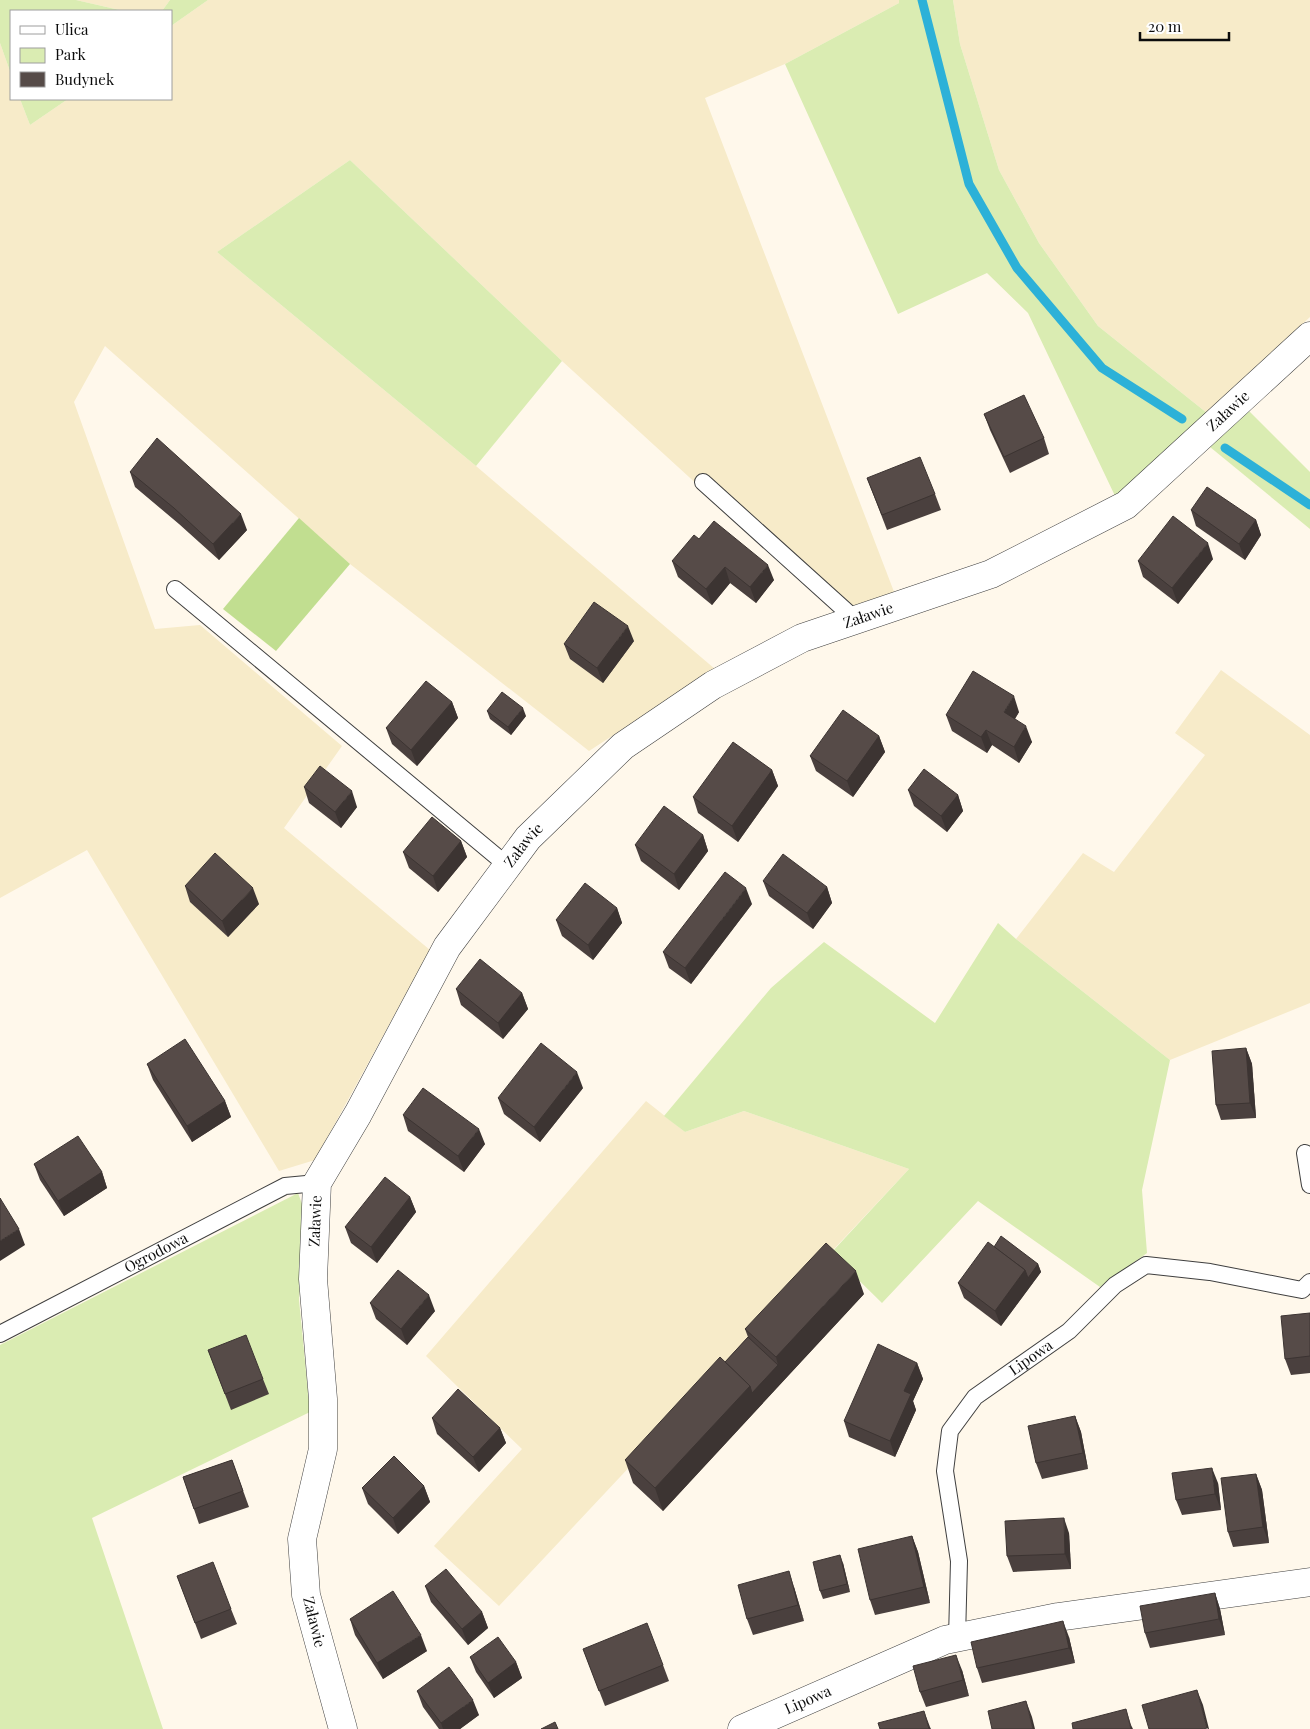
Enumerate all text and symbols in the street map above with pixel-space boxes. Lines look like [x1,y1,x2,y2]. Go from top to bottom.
legend [10,10,172,100]
scale bar [1140,10,1229,42]
text: 20 m [1148,16,1182,36]
text: Ulica [55,19,89,39]
text: Park [55,44,87,64]
text: Budynek [55,69,115,89]
street label: Załawie [1202,385,1253,435]
street label: Załawie [840,597,896,632]
street label: Załawie [499,818,547,871]
street label: Załawie [303,1195,325,1247]
street label: Ogrodowa [120,1227,192,1277]
street label: Lipowa [1005,1334,1057,1379]
street label: Załawie [299,1594,331,1649]
street label: Lipowa [781,1680,834,1718]

